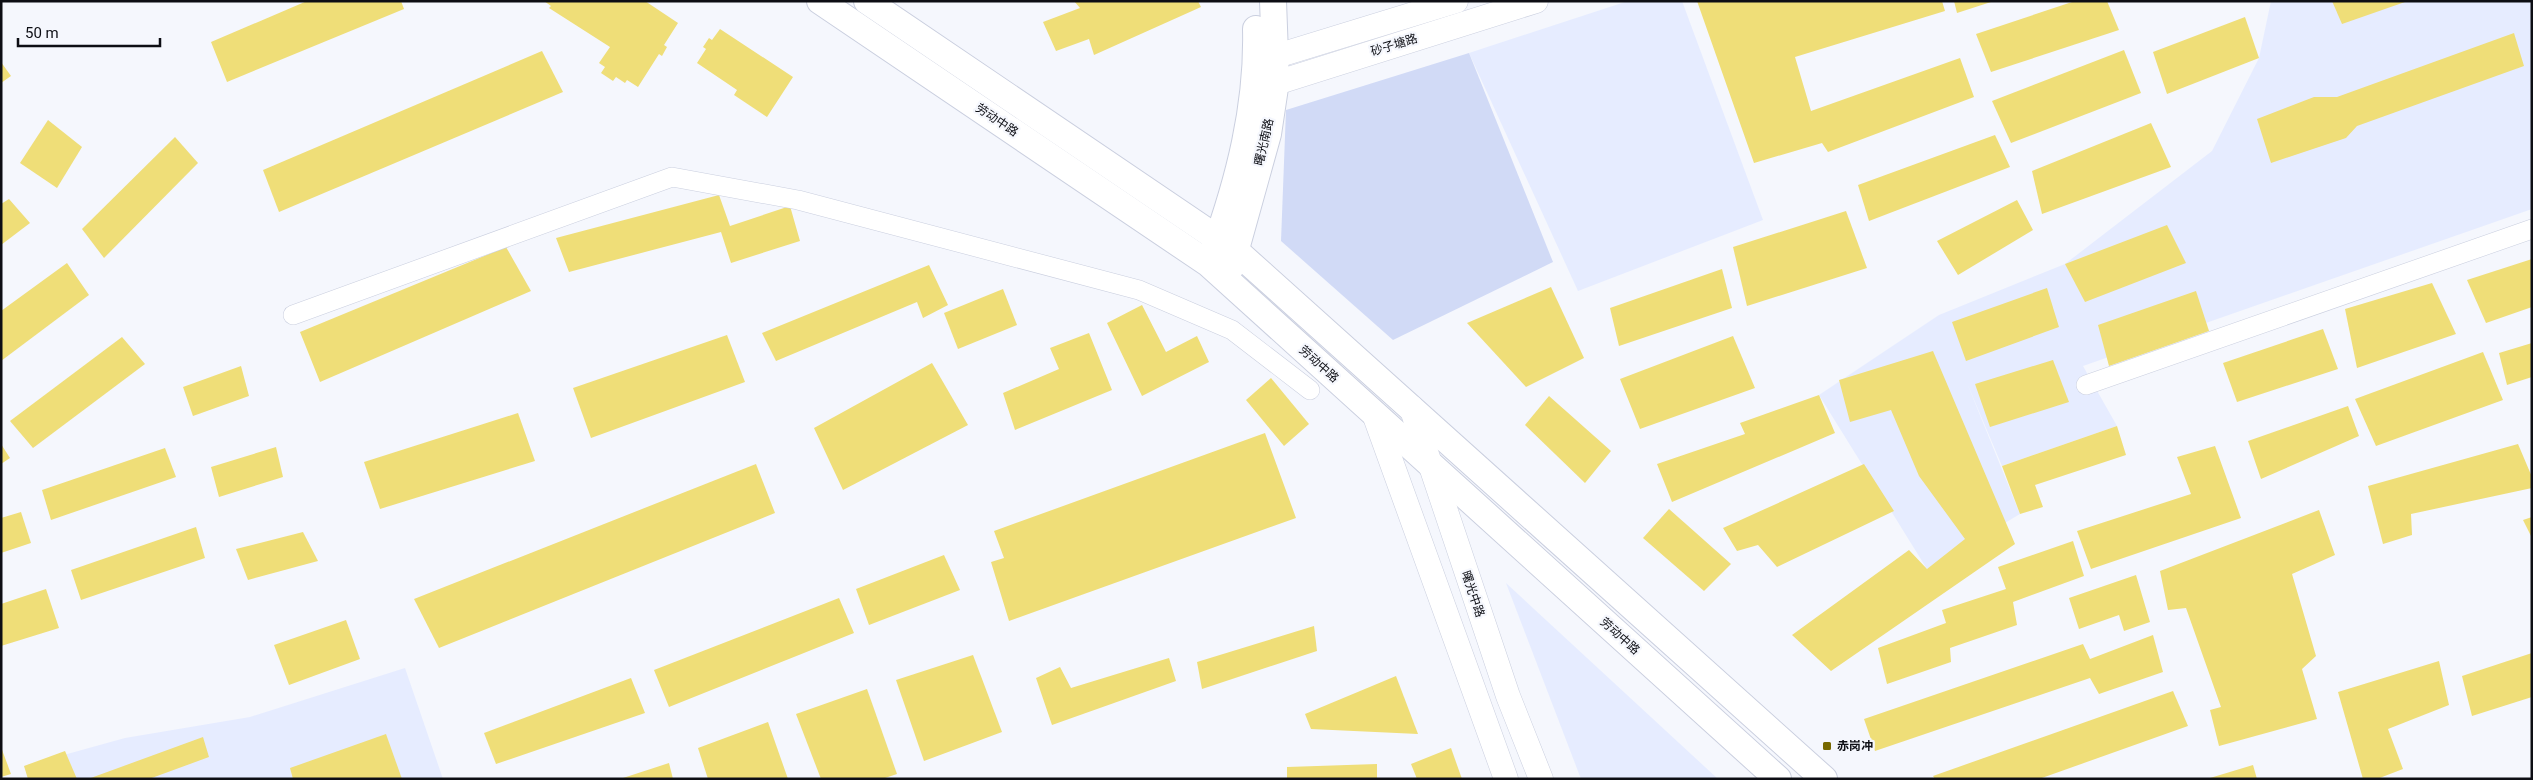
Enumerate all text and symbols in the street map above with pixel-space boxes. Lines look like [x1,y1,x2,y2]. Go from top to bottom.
scale bar [18,15,160,47]
text: 50 m [25,24,59,42]
street label: 砂子塘路 [1369,31,1419,59]
street label: 劳动中路 [973,101,1021,139]
street label: 曙光南路 [1252,117,1276,167]
street label: 劳动中路 [1296,343,1342,385]
street label: 曙光中路 [1459,569,1487,619]
street label: 劳动中路 [1597,615,1643,657]
place label: 赤岗冲 [1837,739,1873,753]
marker: 赤岗冲 [1821,740,1833,752]

